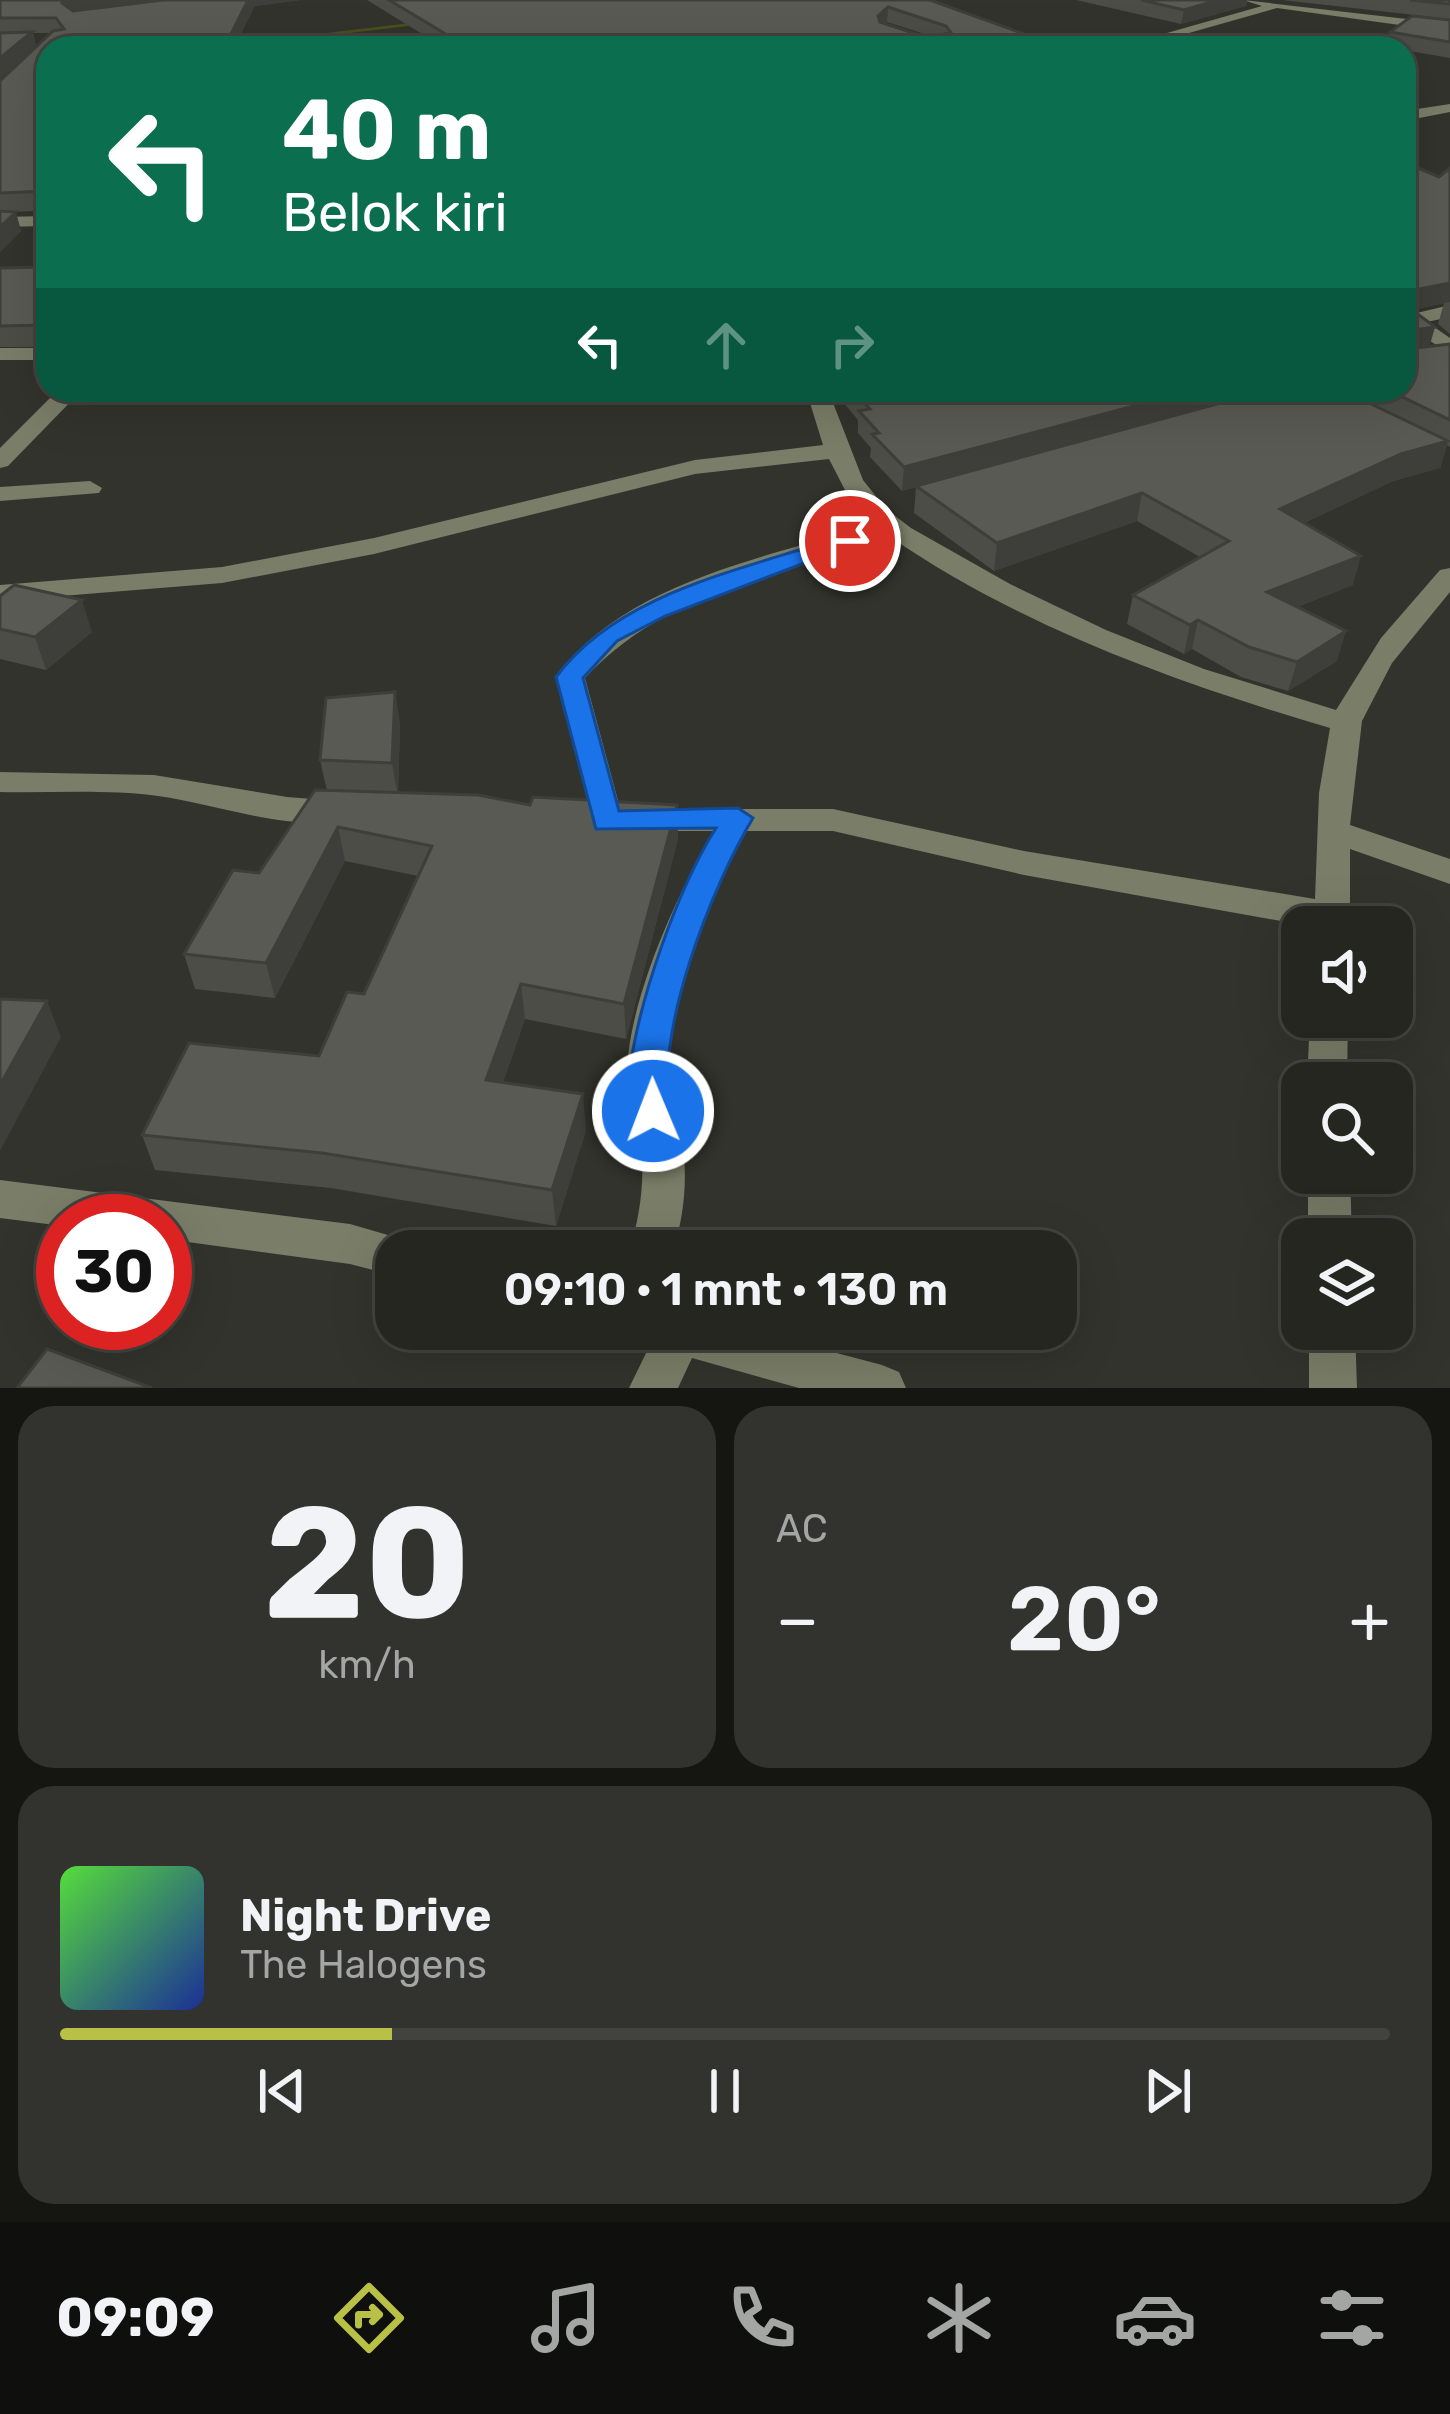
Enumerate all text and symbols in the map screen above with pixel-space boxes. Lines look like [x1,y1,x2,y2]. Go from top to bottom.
text: 40 m [282,80,491,180]
icon: left [84,84,240,240]
text: Belok kiri [282,181,508,245]
icon: left [567,312,633,378]
icon: ahead [693,312,759,378]
icon: right [819,312,885,378]
pin [799,490,901,592]
icon: arrive [817,508,883,574]
map controls [1281,906,1413,1350]
button: sound [1281,906,1413,1038]
position arrow [590,1048,716,1174]
button: search [1281,1062,1413,1194]
speed limit sign: 30 [36,1194,192,1350]
button: layers [1281,1218,1413,1350]
text: 09:10 · 1 mnt · 130 m [504,1263,948,1316]
text: 20 [263,1471,471,1656]
text: AC [776,1506,828,1552]
text: 20° [1007,1566,1161,1673]
text: − [776,1580,819,1659]
text: + [1349,1580,1390,1659]
text: km/h [318,1642,416,1688]
text: Night Drive [240,1889,492,1942]
text: The Halogens [240,1942,487,1988]
icon: previous [249,2058,315,2124]
icon: pause [692,2058,758,2124]
icon: next [1135,2058,1201,2124]
icon: directions [327,2276,411,2360]
icon: music [524,2276,608,2360]
icon: phone [720,2276,804,2360]
icon: climate [917,2276,1001,2360]
icon: car [1113,2276,1197,2360]
icon: filters [1310,2276,1394,2360]
text: 09:09 [56,2286,215,2350]

